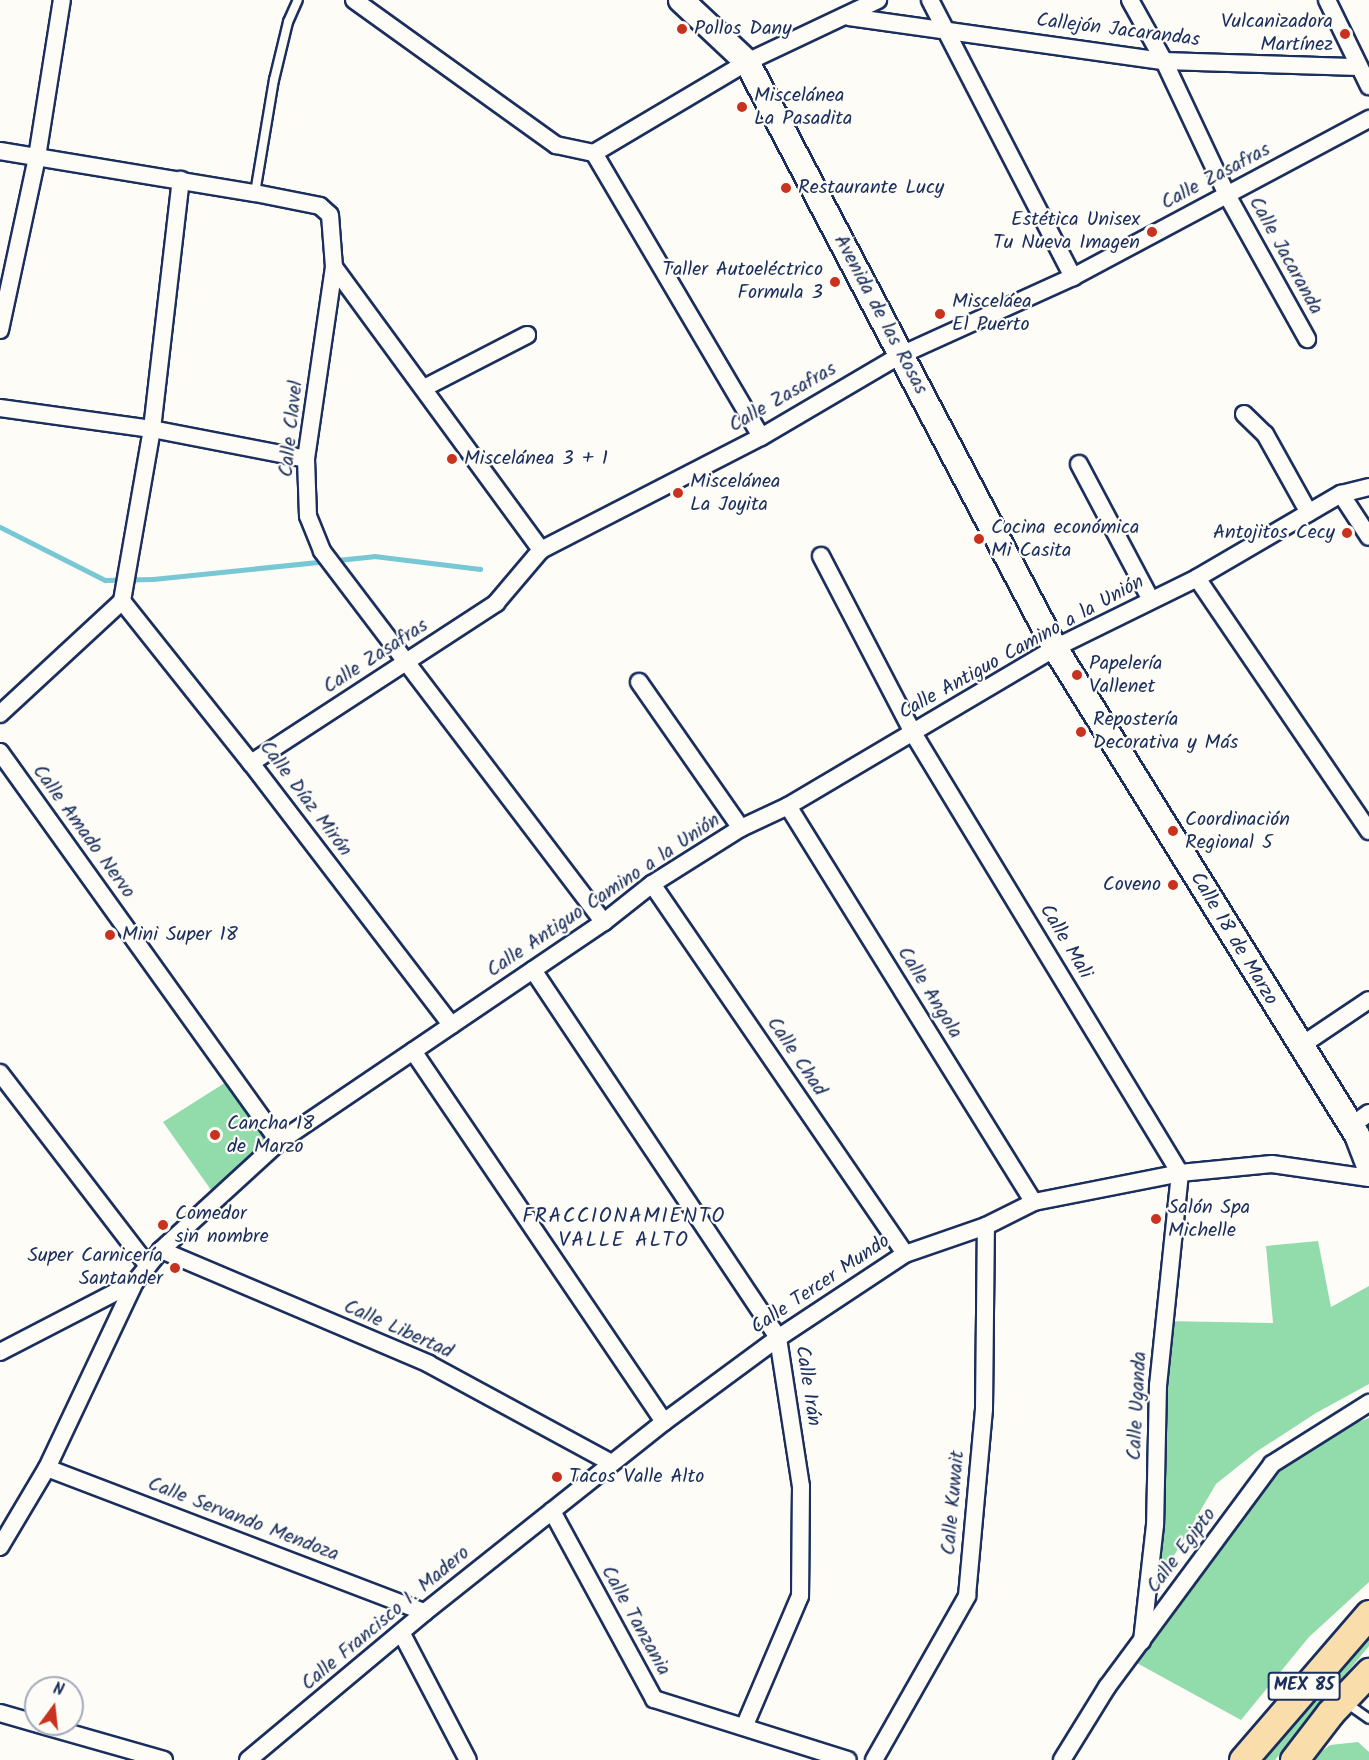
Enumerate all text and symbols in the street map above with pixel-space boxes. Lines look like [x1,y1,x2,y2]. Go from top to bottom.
street label: Callejón Jacarandas [1035,9,1201,53]
place label: Vulcanizadora Martínez [1221,11,1333,58]
place label: Pollos Dany [694,17,792,41]
marker: Pollos Dany [675,22,689,36]
marker: Vulcanizadora Martínez [1338,27,1352,41]
place label: Miscelánea La Pasadita [754,84,852,131]
marker: Miscelánea La Pasadita [735,100,749,114]
street label: Calle Zasafras [1157,138,1275,216]
place label: Restaurante Lucy [798,176,944,200]
marker: Restaurante Lucy [779,181,793,195]
street label: Calle Jacaranda [1243,193,1327,319]
place label: Estética Unisex Tu Nueva Imagen [993,208,1140,255]
marker: Estética Unisex Tu Nueva Imagen [1145,225,1159,239]
street label: Avenida de las Rosas [828,231,932,399]
place label: Taller Autoeléctrico Formula 3 [662,258,823,305]
marker: Taller Autoeléctrico Formula 3 [828,275,842,289]
place label: Misceláea El Puerto [952,290,1032,337]
marker: Misceláea El Puerto [933,307,947,321]
street label: Calle Zasafras [725,358,841,438]
street label: Calle Clavel [275,380,309,478]
place label: Miscelánea 3 + 1 [464,447,608,471]
marker: Miscelánea 3 + 1 [445,452,459,466]
place label: Miscelánea La Joyita [690,470,780,517]
marker: Miscelánea La Joyita [671,486,685,500]
place label: Cocina económica Mi Casita [991,516,1139,563]
place label: Antojitos Cecy [1213,521,1335,545]
marker: Antojitos Cecy [1340,526,1354,540]
marker: Cocina económica Mi Casita [972,532,986,546]
street label: Calle Antiguo Camino a la Unión [895,571,1149,725]
street label: Calle Zasafras [319,614,433,700]
place label: Papelería Vallenet [1089,652,1162,699]
marker: Papelería Vallenet [1070,668,1084,682]
place label: Repostería Decorativa y Más [1093,708,1238,755]
marker: Repostería Decorativa y Más [1074,725,1088,739]
street label: Calle Díaz Mirón [254,736,356,862]
street label: Calle Amado Nervo [26,760,140,904]
place label: Coordinación Regional 5 [1185,808,1290,855]
street label: Calle Antiguo Camino a la Unión [483,809,725,983]
marker: Coordinación Regional 5 [1166,824,1180,838]
street label: Calle 18 de Marzo [1184,868,1282,1010]
place label: Coveno [1103,873,1161,897]
marker: Coveno [1166,878,1180,892]
street label: Calle Mali [1033,900,1097,984]
place label: Mini Super 18 [122,923,238,947]
marker: Mini Super 18 [103,928,117,942]
street label: Calle Angola [891,943,967,1043]
street label: Calle Chad [761,1013,831,1101]
place label: Cancha 18 de Marzo [227,1112,314,1159]
marker: Cancha 18 de Marzo [208,1128,222,1142]
place label: Salón Spa Michelle [1168,1196,1250,1243]
place label: Comedor sin nombre [175,1202,269,1249]
district label: FRACCIONAMIENTO VALLE ALTO [522,1204,726,1254]
marker: Salón Spa Michelle [1149,1212,1163,1226]
marker: Comedor sin nombre [156,1218,170,1232]
street label: Calle Tercer Mundo [747,1230,895,1340]
place label: Super Carnicería Santander [28,1244,163,1291]
marker: Super Carnicería Santander [168,1261,182,1275]
street label: Calle Libertad [340,1295,456,1365]
street label: Calle Irán [789,1344,825,1428]
street label: Calle Uganda [1123,1351,1153,1461]
street label: Calle Kuwait [937,1450,971,1556]
place label: Tacos Valle Alto [569,1465,704,1489]
marker: Tacos Valle Alto [550,1470,564,1484]
street label: Calle Servando Mendoza [144,1472,342,1568]
street label: Calle Egipto [1142,1504,1222,1598]
street label: Calle Francisco I. Madero [297,1542,475,1696]
street label: Calle Tanzania [595,1562,675,1680]
road number: MEX 85 [1266,1671,1342,1701]
north arrow [24,1676,84,1736]
text: N [50,1677,66,1703]

